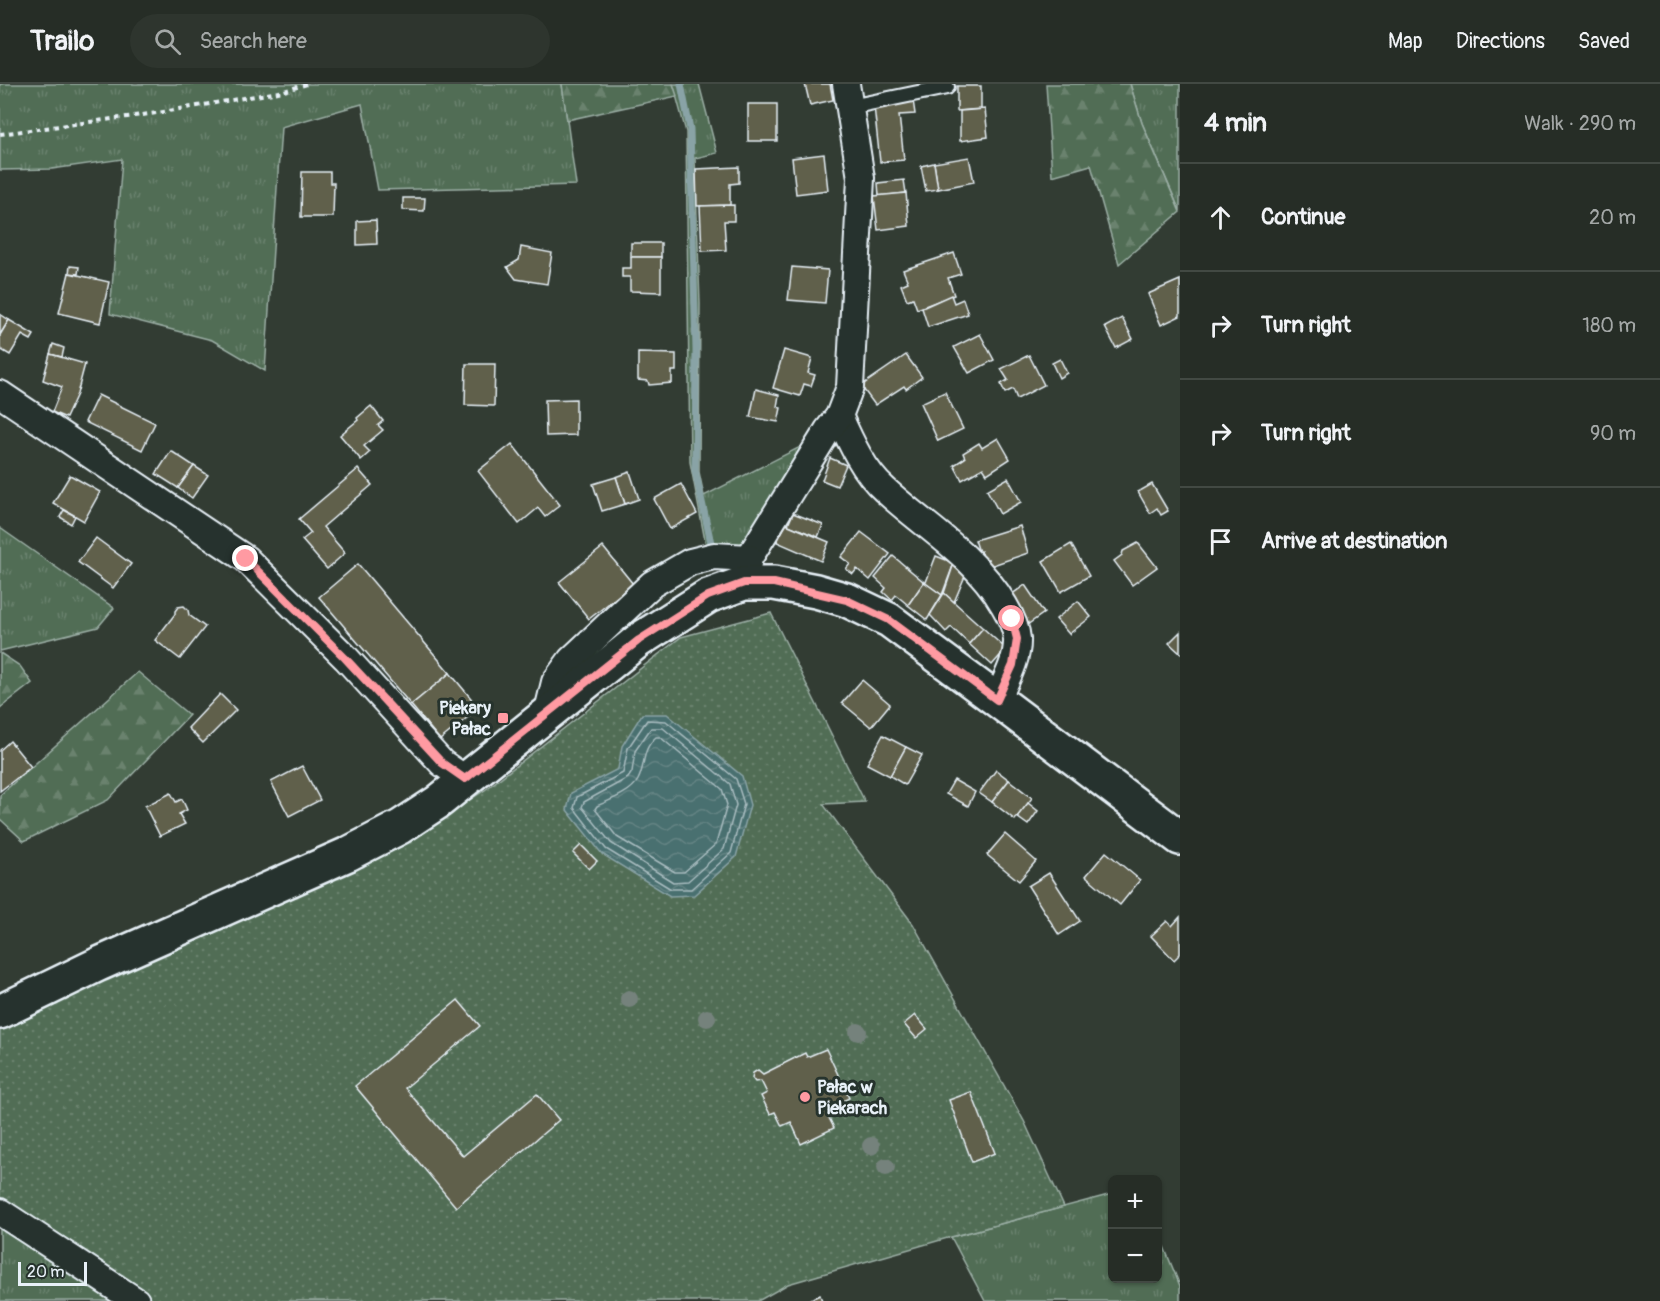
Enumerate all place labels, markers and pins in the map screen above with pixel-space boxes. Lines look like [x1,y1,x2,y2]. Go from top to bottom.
place label: Piekary Pałac [439,697,491,741]
marker: Piekary Pałac [496,711,510,725]
place label: Pałac w Piekarach [817,1076,888,1120]
marker: Pałac w Piekarach [798,1090,812,1104]

